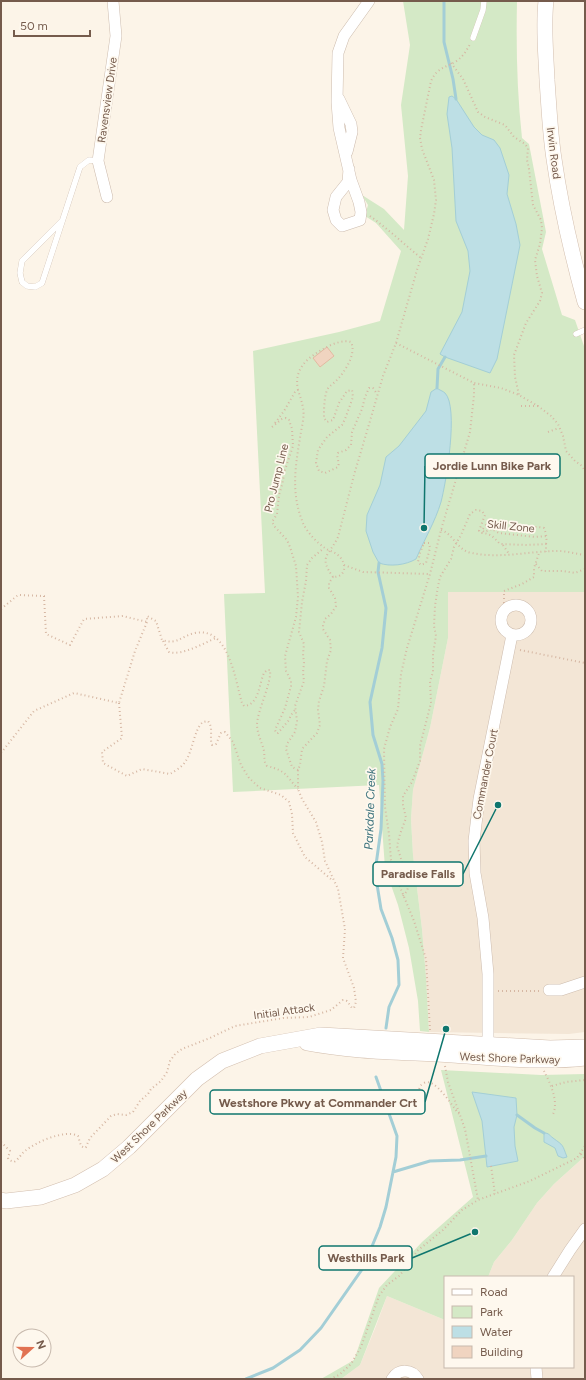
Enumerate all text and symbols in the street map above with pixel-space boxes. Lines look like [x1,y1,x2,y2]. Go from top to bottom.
scale bar [14,12,90,38]
text: 50 m [20,19,48,33]
street label: Ravensview Drive [95,56,120,144]
street label: Irwin Road [544,126,563,180]
street label: Pro Jump Line [262,443,291,514]
callout: Jordie Lunn Bike Park [425,454,560,478]
text: Jordie Lunn Bike Park [433,459,552,473]
street label: Skill Zone [487,518,535,535]
street label: Commander Court [470,728,501,820]
water label: Parkdale Creek [362,767,378,850]
callout: Paradise Falls [373,862,463,886]
text: Paradise Falls [381,867,456,881]
street label: Initial Attack [253,1001,316,1022]
street label: West Shore Parkway [459,1050,561,1067]
street label: West Shore Parkway [109,1087,190,1166]
callout: Westshore Pkwy at Commander Crt [210,1090,425,1114]
text: Westshore Pkwy at Commander Crt [219,1096,417,1110]
callout: Westhills Park [319,1246,412,1270]
text: Westhills Park [327,1251,405,1265]
legend [444,1276,574,1368]
text: Road [480,1285,508,1299]
text: Park [480,1305,503,1319]
text: Water [480,1325,512,1339]
north arrow [12,1328,52,1368]
text: N [33,1338,48,1351]
text: Building [480,1345,523,1359]

